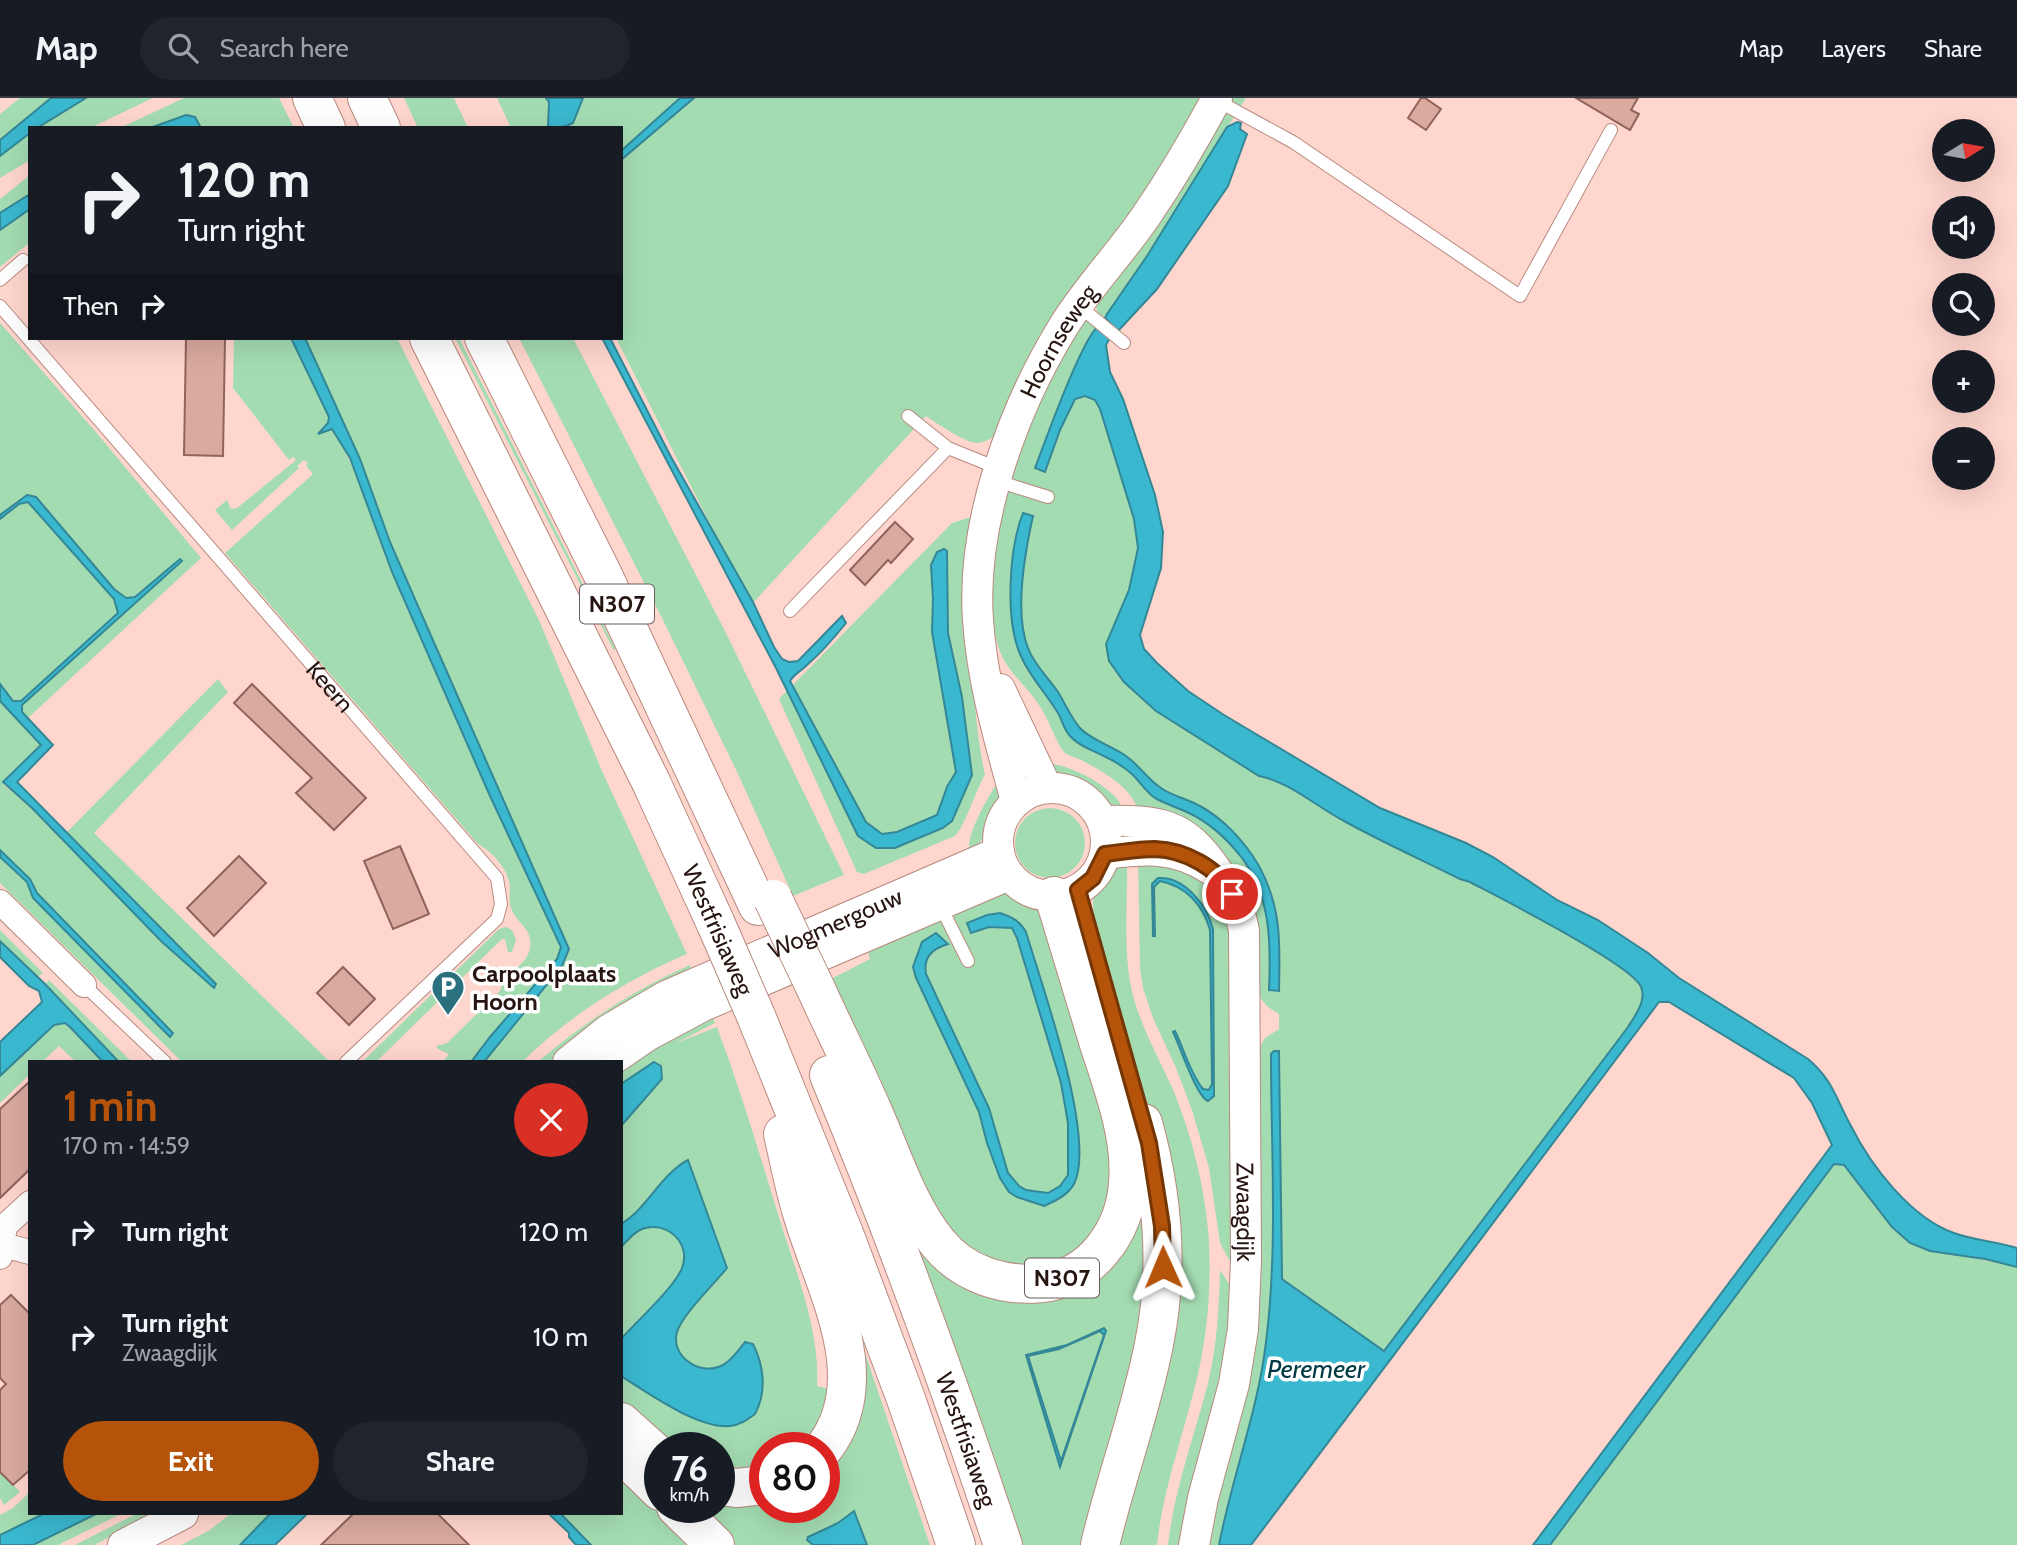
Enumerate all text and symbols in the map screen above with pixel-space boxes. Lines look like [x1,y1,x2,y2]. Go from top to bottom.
search box [140,17,630,80]
text: Map [35,28,98,68]
icon: search [164,29,202,67]
text: Search here [220,32,349,64]
text: Map [1739,34,1783,63]
text: Layers [1821,34,1886,63]
text: Share [1924,34,1982,63]
north arrow [1932,119,1995,182]
map controls [1932,119,1995,490]
text: 120 m [178,150,310,209]
icon: right [63,154,154,245]
button: sound [1932,196,1995,259]
text: Turn right [178,210,305,249]
button: search [1932,273,1995,336]
street label: Hoornseweg [1013,277,1103,403]
icon: right [133,287,171,325]
text: Then [63,290,119,322]
button: + [1932,350,1995,413]
button: − [1932,427,1995,490]
road number: N307 [580,584,654,624]
street label: Keern [300,655,361,718]
street label: Westfrisiaweg [676,860,760,1001]
pin [1202,864,1262,924]
icon: arrive [1213,875,1251,913]
street label: Wogmergouw [764,881,907,964]
place label: Carpoolplaats Hoorn [472,959,616,1016]
parking icon: Carpoolplaats Hoorn [429,968,467,1017]
text: 1 min [63,1080,158,1132]
button: close [514,1083,588,1157]
text: 170 m · 14:59 [63,1132,190,1160]
street label: Zwaagdijk [1231,1162,1261,1262]
icon: right [63,1213,101,1251]
text: Turn right [122,1216,228,1248]
text: 120 m [519,1216,588,1248]
position arrow [1126,1230,1200,1304]
road number: N307 [1025,1259,1099,1298]
text: Turn right [122,1307,228,1339]
icon: right [63,1318,101,1356]
text: 10 m [533,1321,588,1353]
text: Zwaagdijk [122,1339,217,1367]
water label: Peremeer [1267,1353,1366,1385]
street label: Westfrisiaweg [930,1368,1004,1512]
button: Exit [63,1421,319,1501]
button: Share [333,1421,588,1501]
speed limit sign: 80 [749,1432,840,1523]
text: 76 [671,1447,708,1490]
text: km/h [670,1484,709,1506]

